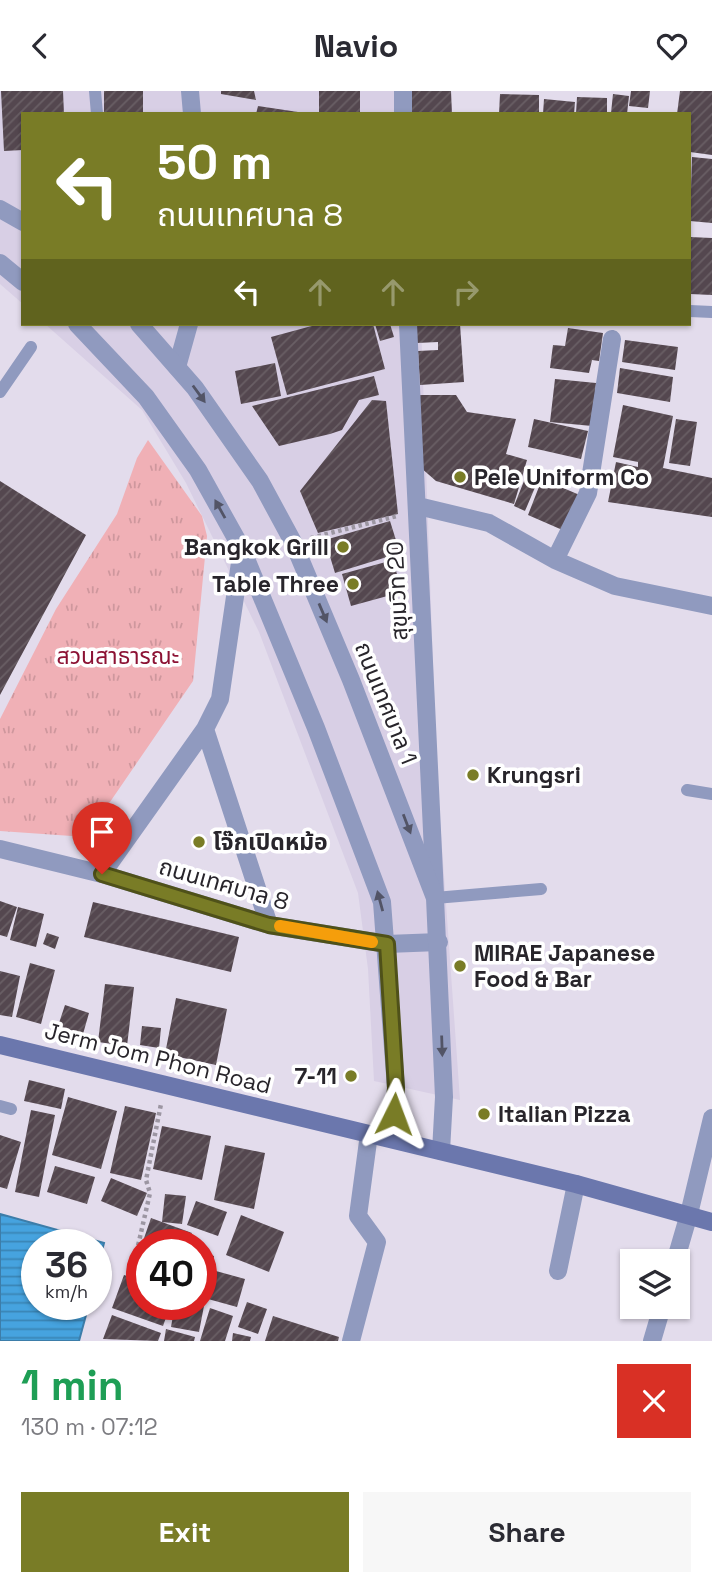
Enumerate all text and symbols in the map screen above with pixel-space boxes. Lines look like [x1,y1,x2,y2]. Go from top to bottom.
text: Navio [314,26,398,66]
icon: back [21,27,59,65]
icon: heart [653,27,691,65]
text: 50 m [157,131,272,193]
icon: left [42,140,133,231]
text: ถนนเทศบาล 8 [157,195,343,235]
icon: left [228,273,266,311]
icon: ahead [301,273,339,311]
icon: ahead [374,273,412,311]
icon: right [447,273,485,311]
one-way arrow [192,385,206,403]
place label: Pele Uniform Co [474,462,649,492]
marker: Pele Uniform Co [452,469,468,485]
one-way arrow [214,500,226,519]
place label: Bangkok Grill [184,532,329,562]
marker: Bangkok Grill [335,539,351,555]
street label: สุขุมวิท 20 [379,540,415,642]
place label: Table Three [212,569,339,599]
marker: Table Three [345,576,361,592]
one-way arrow [317,602,328,623]
street label: ถนนเทศบาล 1 [348,637,424,769]
park label: สวนสาธารณะ [57,641,179,671]
place label: Krungsri [487,760,581,790]
marker: Krungsri [465,767,481,783]
pin [72,802,132,874]
icon: arrive [83,813,121,851]
one-way arrow [401,814,412,835]
place label: โจ๊กเปิดหม้อ [213,827,328,857]
marker: โจ๊กเปิดหม้อ [191,834,207,850]
street label: ถนนเทศบาล 8 [156,851,292,917]
one-way arrow [374,890,385,912]
place label: MIRAE Japanese Food & Bar [474,938,655,994]
marker: MIRAE Japanese Food & Bar [452,958,468,974]
street label: Jerm Jom Phon Road [42,1015,274,1101]
one-way arrow [437,1035,448,1057]
place label: 7-11 [294,1061,337,1091]
marker: 7-11 [343,1068,359,1084]
position arrow [357,1077,431,1151]
place label: Italian Pizza [498,1099,631,1129]
marker: Italian Pizza [476,1106,492,1122]
speed limit sign: 40 [126,1229,217,1320]
text: 36 [45,1243,88,1287]
map controls [620,1249,690,1319]
button: layers [620,1249,690,1319]
text: km/h [45,1280,88,1303]
text: 1 min [21,1359,124,1412]
button: close [617,1364,691,1438]
text: 130 m · 07:12 [21,1412,158,1442]
button: Exit [21,1492,349,1572]
button: Share [363,1492,691,1572]

